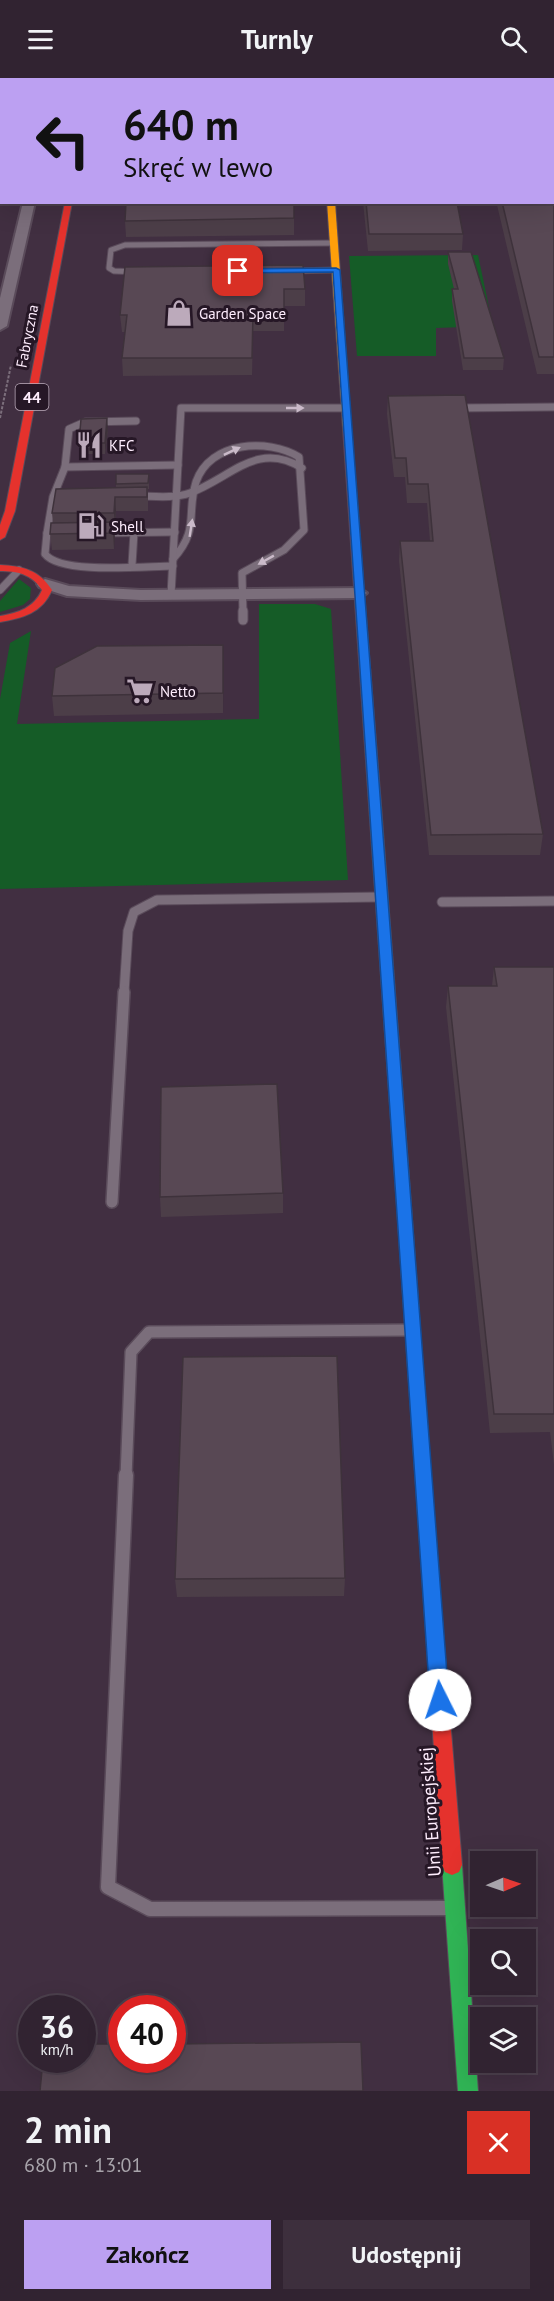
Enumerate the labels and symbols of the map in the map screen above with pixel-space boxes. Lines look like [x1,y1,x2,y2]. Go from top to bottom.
pin [212,245,263,296]
shop icon: Garden Space [164,298,194,328]
street label: Fabryczna [12,303,42,369]
place label: Garden Space [199,304,286,323]
road number: 44 [15,384,48,410]
one-way arrow [285,403,304,413]
restaurant icon: KFC [74,430,104,460]
place label: KFC [109,436,134,455]
one-way arrow [224,446,242,456]
fuel station icon: Shell [76,511,106,541]
place label: Shell [111,517,144,536]
one-way arrow [186,518,195,537]
one-way arrow [257,555,274,565]
supermarket icon: Netto [125,676,155,706]
place label: Netto [160,682,196,701]
position arrow [408,1668,472,1732]
street label: Unii Europejskiej [414,1746,446,1878]
north arrow [470,1851,536,1917]
speed limit sign: 40 [108,1995,186,2073]

